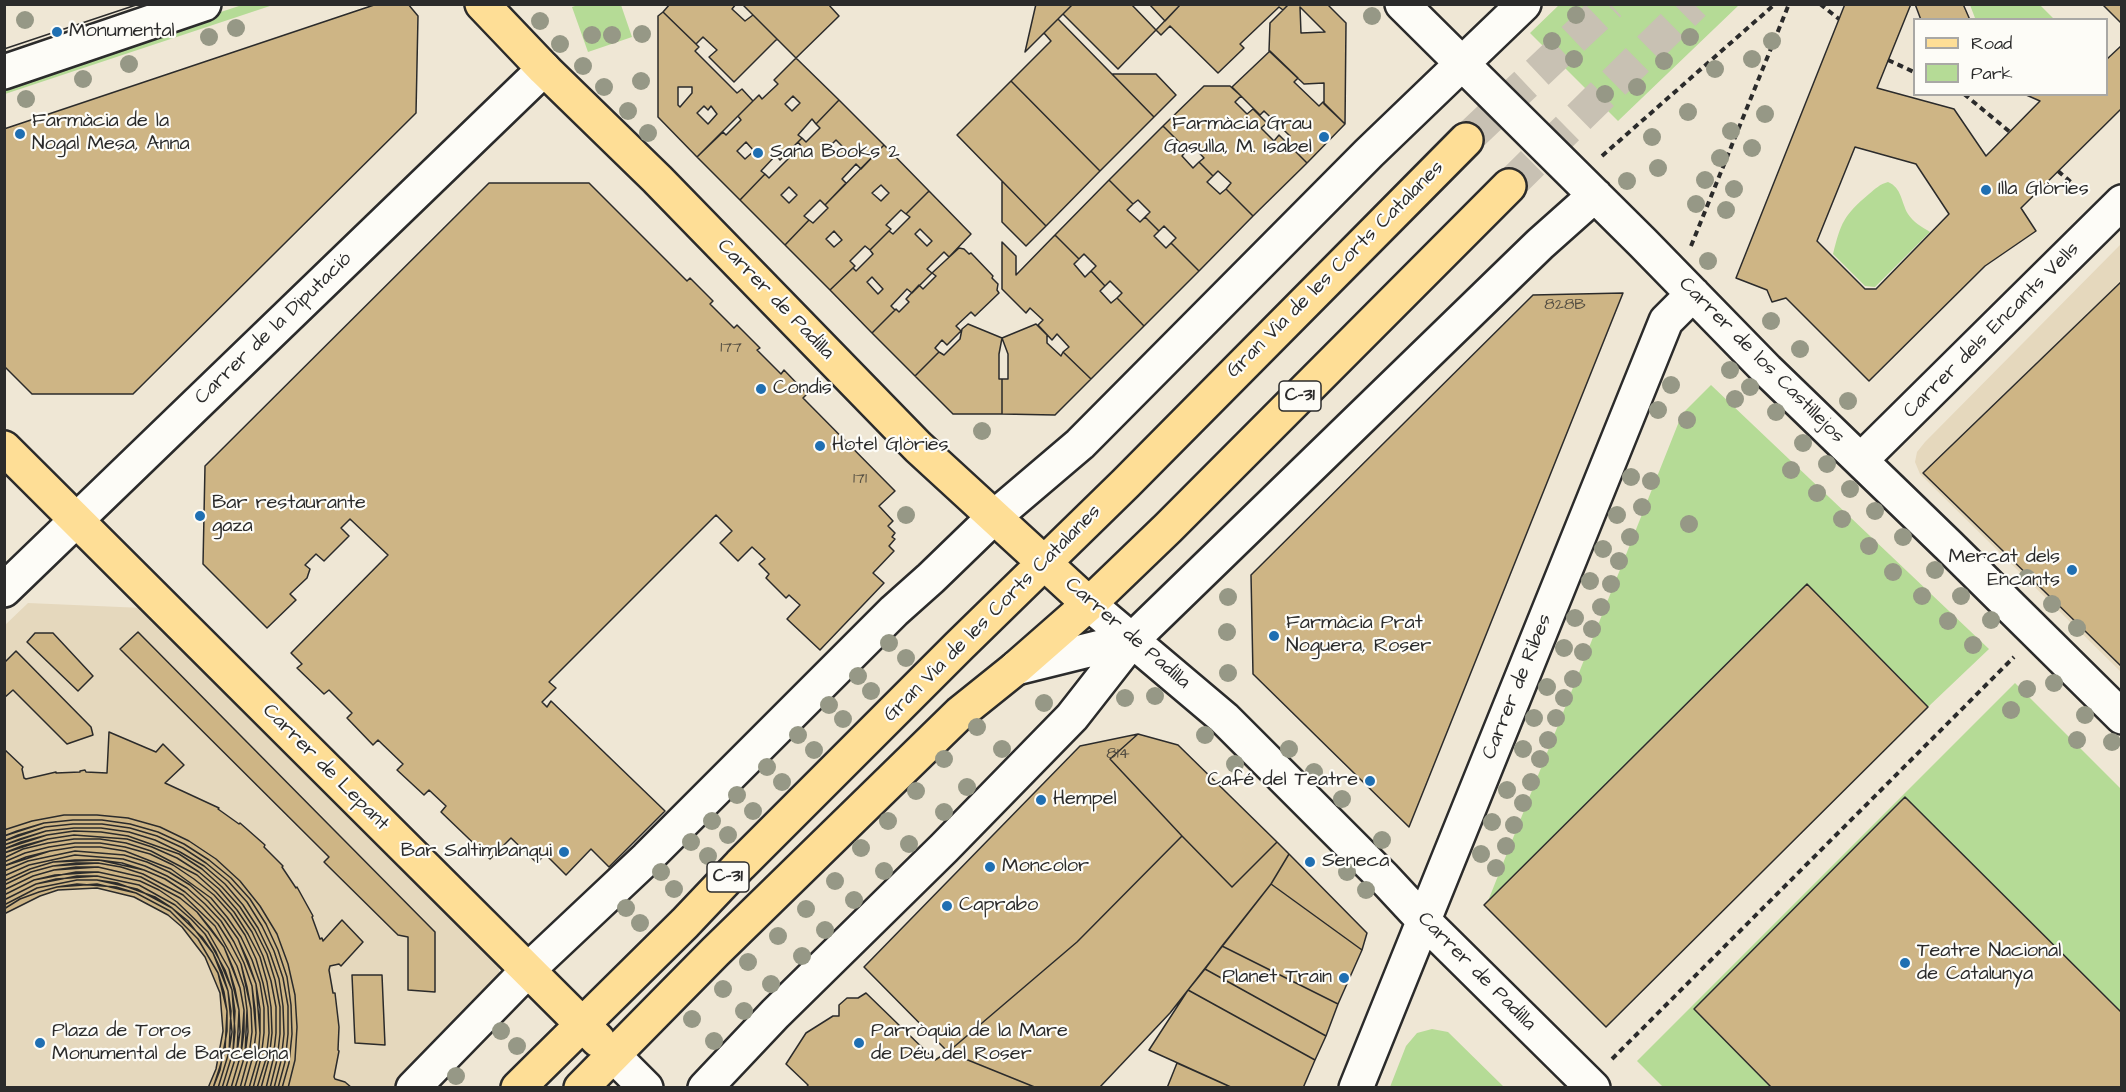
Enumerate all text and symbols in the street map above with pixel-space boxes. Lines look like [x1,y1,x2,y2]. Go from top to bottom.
legend [1913,18,2108,96]
place label: Monumental [69,20,175,44]
marker: Monumental [50,25,64,39]
text: Road [1971,31,2012,56]
text: Park [1971,61,2013,86]
place label: Farmàcia de la Nogal Mesa, Anna [32,110,190,157]
place label: Farmàcia Grau Gasulla, M. Isabel [1164,113,1312,160]
marker: Farmàcia de la Nogal Mesa, Anna [13,127,27,141]
marker: Farmàcia Grau Gasulla, M. Isabel [1317,130,1331,144]
place label: Sana Books 2 [770,141,900,165]
marker: Sana Books 2 [751,146,765,160]
street label: Gran Via de les Corts Catalanes [1222,156,1450,384]
place label: Illa Glòries [1998,178,2089,202]
marker: Illa Glòries [1979,183,1993,197]
street label: Carrer de Padilla [711,235,839,365]
street label: Carrer dels Encants Vells [1899,238,2085,424]
street label: Carrer de la Diputació [190,248,358,410]
street label: Carrer de los Castillejos [1673,273,1849,449]
house number: 828B [1544,296,1586,316]
house number: 177 [720,339,742,359]
place label: Condis [773,377,832,401]
road number: C-31 [1279,381,1321,411]
marker: Condis [754,382,768,396]
place label: Hotel Glòries [832,434,949,458]
marker: Hotel Glòries [813,439,827,453]
house number: 171 [853,470,867,490]
place label: Bar restaurante gaza [212,492,366,539]
street label: Gran Via de les Corts Catalanes [879,500,1107,728]
marker: Bar restaurante gaza [193,509,207,523]
place label: Mercat dels Encants [1948,546,2060,593]
marker: Mercat dels Encants [2065,563,2079,577]
street label: Carrer de Padilla [1059,573,1195,695]
street label: Carrer de Ribes [1478,611,1558,763]
place label: Farmàcia Prat Noguera, Roser [1286,612,1431,659]
marker: Farmàcia Prat Noguera, Roser [1267,629,1281,643]
street label: Carrer de Lepant [257,700,393,836]
house number: 814 [1106,745,1130,765]
place label: Café del Teatre [1207,769,1358,793]
marker: Café del Teatre [1363,774,1377,788]
place label: Hempel [1053,788,1117,812]
marker: Hempel [1034,793,1048,807]
place label: Bar Saltimbanqui [401,840,552,864]
marker: Bar Saltimbanqui [557,845,571,859]
place label: Seneca [1322,850,1389,874]
place label: Moncolor [1002,855,1089,879]
marker: Seneca [1303,855,1317,869]
marker: Moncolor [983,860,997,874]
road number: C-31 [707,862,749,892]
place label: Caprabo [959,894,1038,918]
marker: Caprabo [940,899,954,913]
street label: Carrer de Padilla [1412,908,1540,1036]
place label: Teatre Nacional de Catalunya [1917,940,2061,987]
marker: Teatre Nacional de Catalunya [1898,956,1912,970]
place label: Planet Train [1222,966,1332,990]
marker: Planet Train [1337,971,1351,985]
place label: Plaza de Toros Monumental de Barcelona [52,1020,288,1067]
place label: Parròquia de la Mare de Déu del Roser [871,1020,1068,1067]
marker: Plaza de Toros Monumental de Barcelona [33,1036,47,1050]
marker: Parròquia de la Mare de Déu del Roser [852,1036,866,1050]

